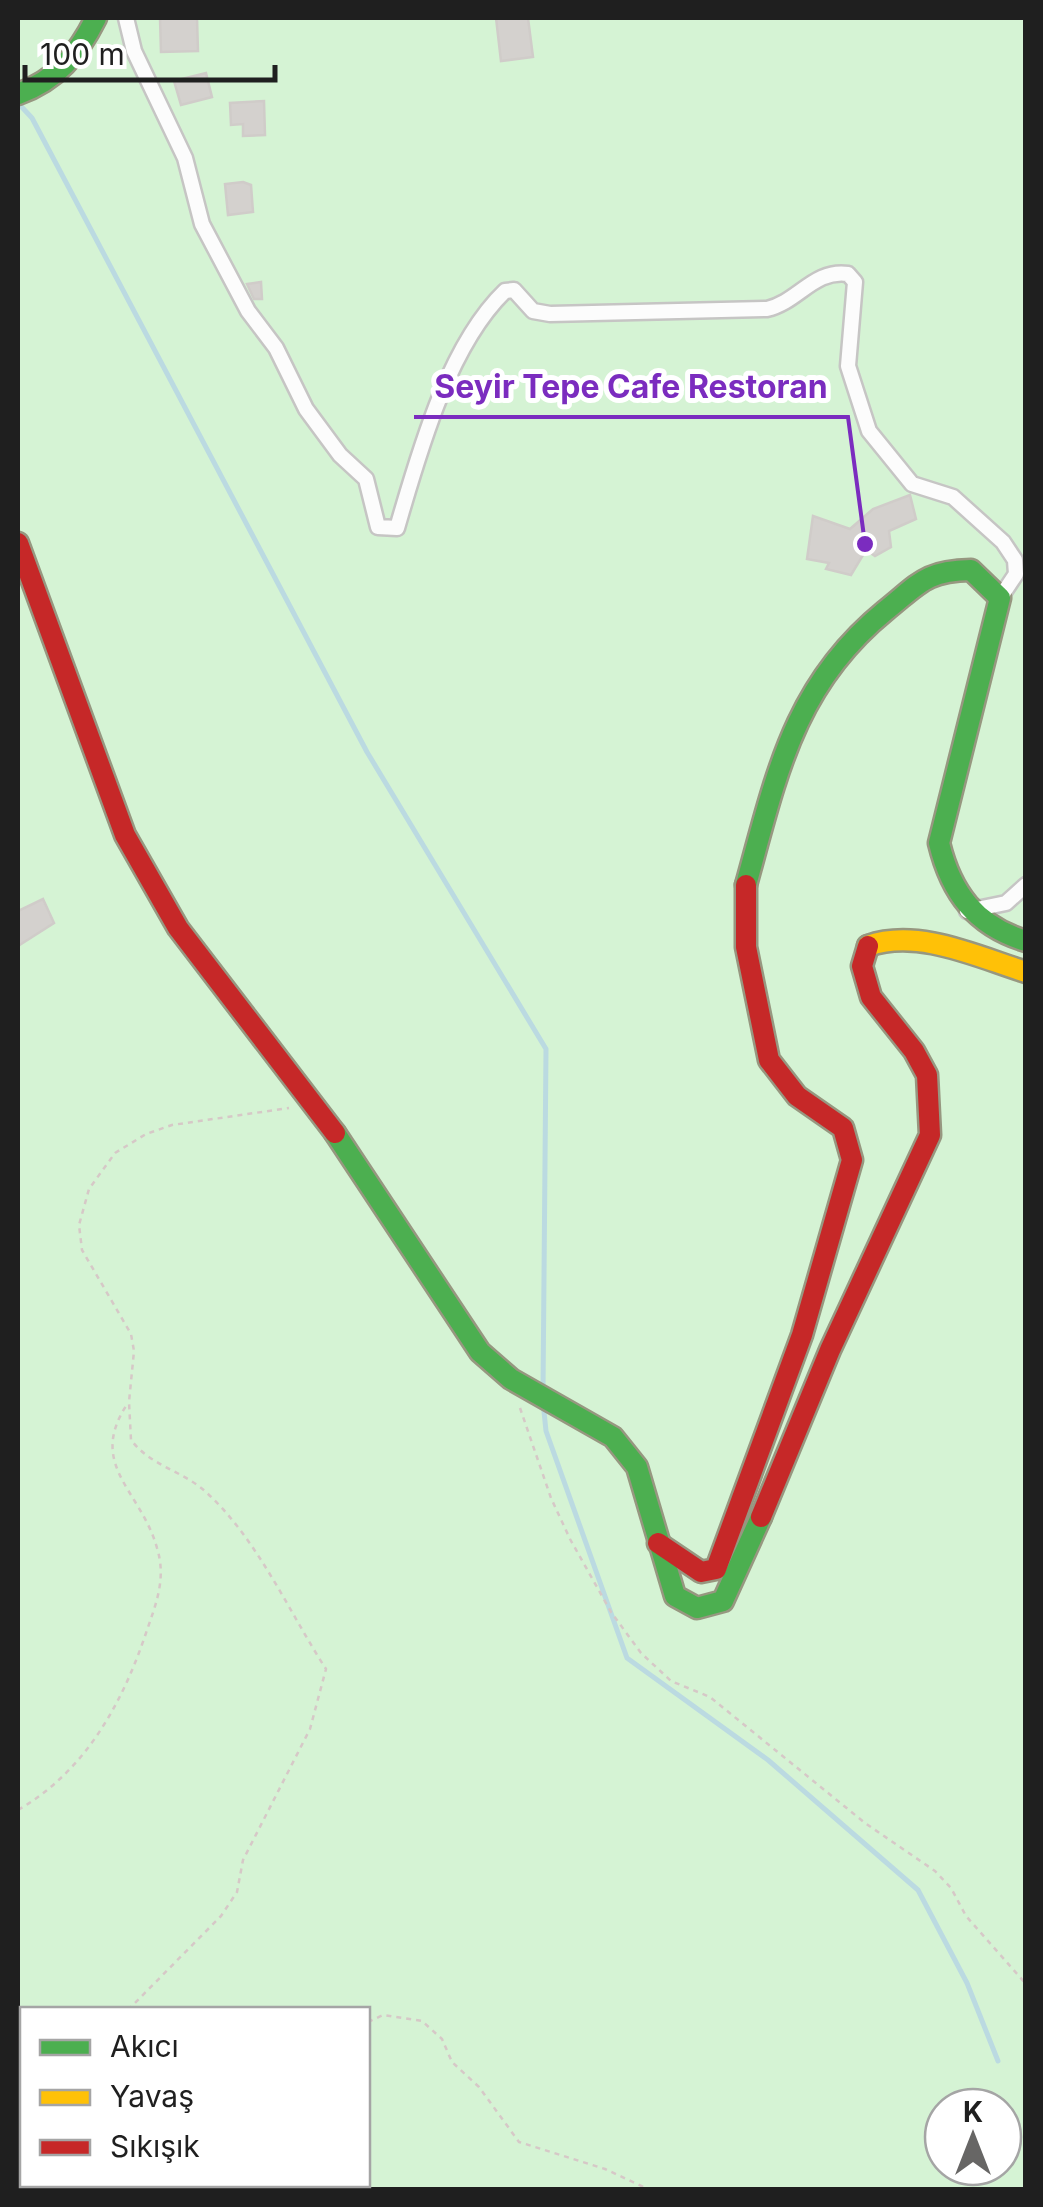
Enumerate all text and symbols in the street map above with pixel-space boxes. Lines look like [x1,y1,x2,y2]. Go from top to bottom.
scale bar [25,20,275,82]
text: 100 m [40,36,125,72]
callout: Seyir Tepe Cafe Restoran [414,355,848,417]
text: Seyir Tepe Cafe Restoran [434,367,828,406]
legend [20,2007,370,2187]
text: Akıcı [110,2028,179,2064]
text: Yavaş [110,2078,194,2114]
north arrow [923,2087,1023,2187]
text: K [963,2095,983,2129]
text: Sıkışık [110,2128,200,2164]

